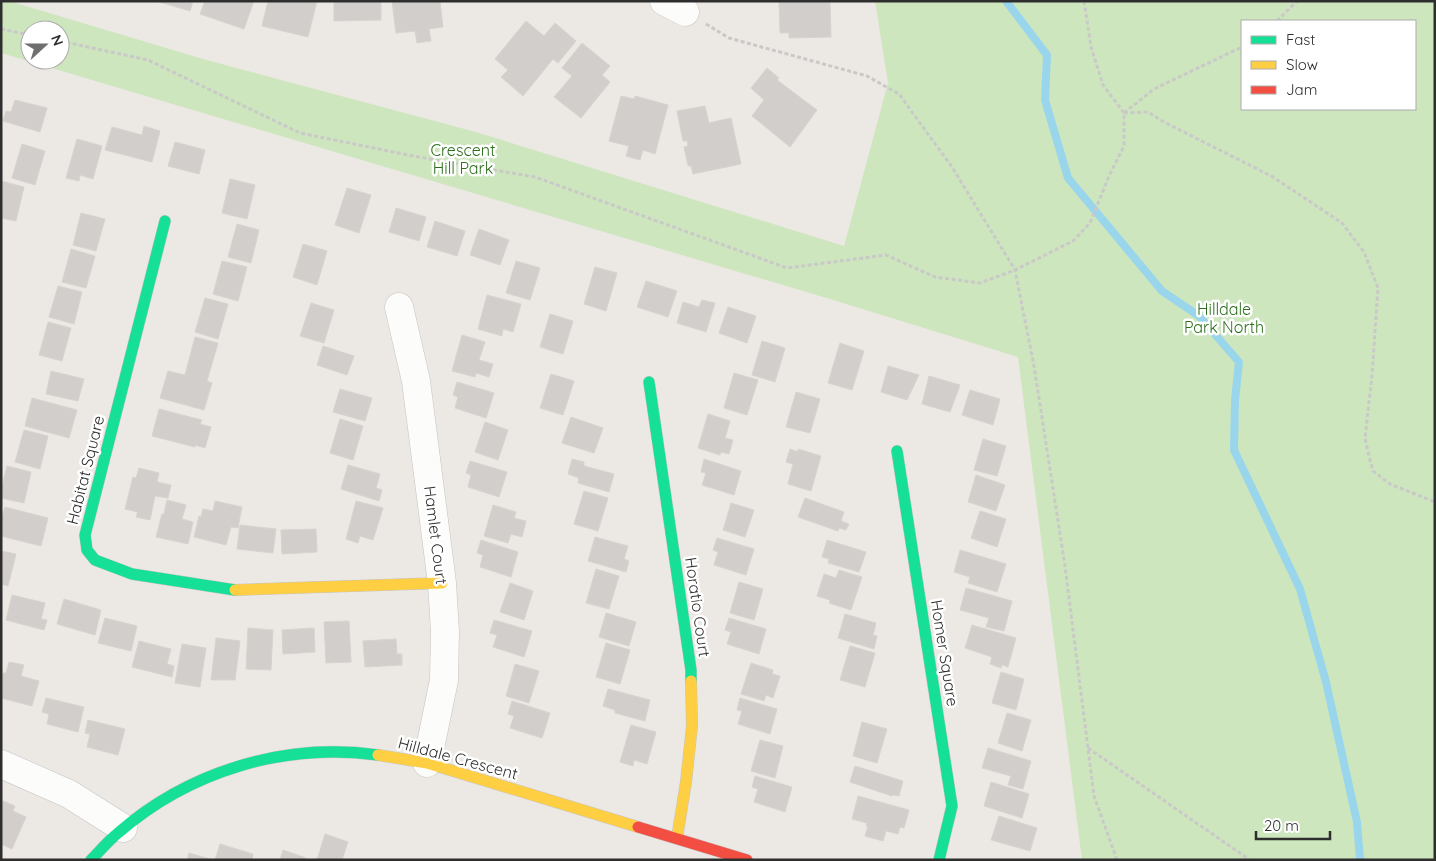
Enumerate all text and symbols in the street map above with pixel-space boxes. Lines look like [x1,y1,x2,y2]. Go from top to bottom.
north arrow [20,20,70,70]
legend [1241,20,1416,110]
text: Fast [1286,30,1315,49]
text: N [47,32,67,48]
text: Slow [1286,55,1318,74]
text: Jam [1286,80,1317,99]
park label: Crescent Hill Park [431,140,495,178]
park label: Hilldale Park North [1184,299,1264,337]
street label: Habitat Square [62,413,108,527]
street label: Hamlet Court [420,485,452,585]
street label: Horatio Court [681,556,715,658]
street label: Homer Square [927,598,963,708]
street label: Hilldale Crescent [396,732,520,784]
scale bar [1256,808,1330,840]
text: 20 m [1264,816,1299,835]

